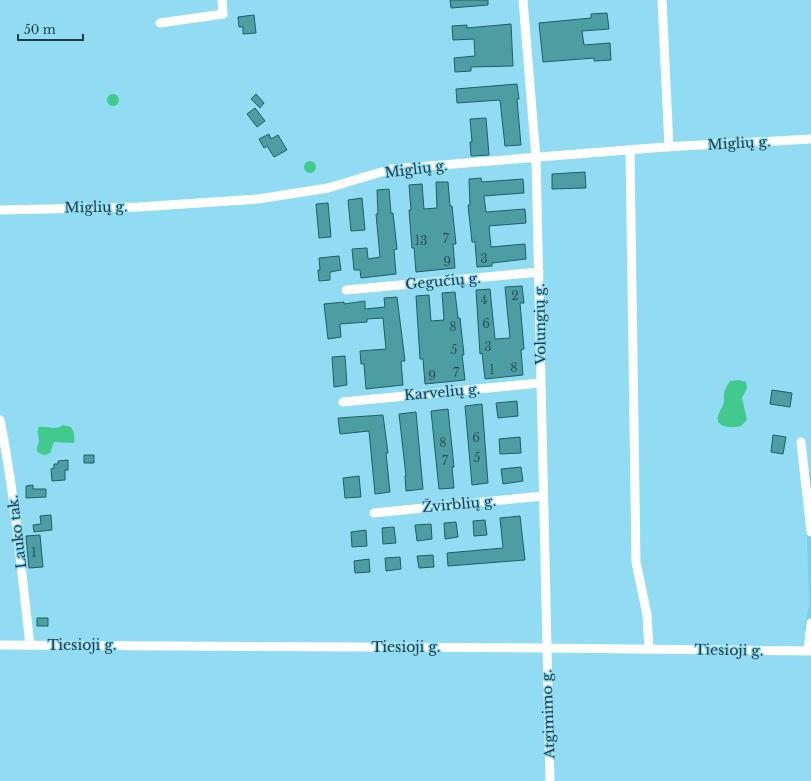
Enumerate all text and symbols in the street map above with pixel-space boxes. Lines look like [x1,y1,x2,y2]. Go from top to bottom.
scale bar [18,16,83,42]
text: 50 m [24,22,56,37]
street label: Miglių g. [707,132,771,154]
street label: Miglių g. [384,156,448,182]
street label: Miglių g. [64,197,128,217]
house number: 7 [443,231,450,246]
house number: 13 [415,233,427,248]
house number: 3 [480,251,488,266]
house number: 9 [443,254,451,269]
street label: Gegučių g. [404,269,482,293]
street label: Volungių g. [530,283,550,366]
house number: 2 [511,288,519,303]
house number: 4 [480,292,488,307]
house number: 6 [482,316,490,331]
house number: 8 [449,319,457,334]
house number: 3 [484,339,492,354]
house number: 5 [451,342,458,357]
house number: 8 [510,360,518,375]
house number: 1 [489,362,495,377]
house number: 7 [453,365,460,380]
house number: 9 [428,368,436,383]
street label: Karvelių g. [403,380,481,404]
house number: 6 [472,430,480,445]
house number: 8 [439,435,447,450]
house number: 5 [474,450,481,465]
house number: 7 [442,453,449,468]
street label: Žvirblių g. [421,492,497,516]
street label: Lauko tak. [4,494,30,570]
house number: 1 [31,545,37,560]
street label: Tiesioji g. [47,636,117,654]
street label: Tiesioji g. [371,638,441,656]
street label: Tiesioji g. [694,640,764,660]
street label: Atgimimo g. [537,669,559,760]

